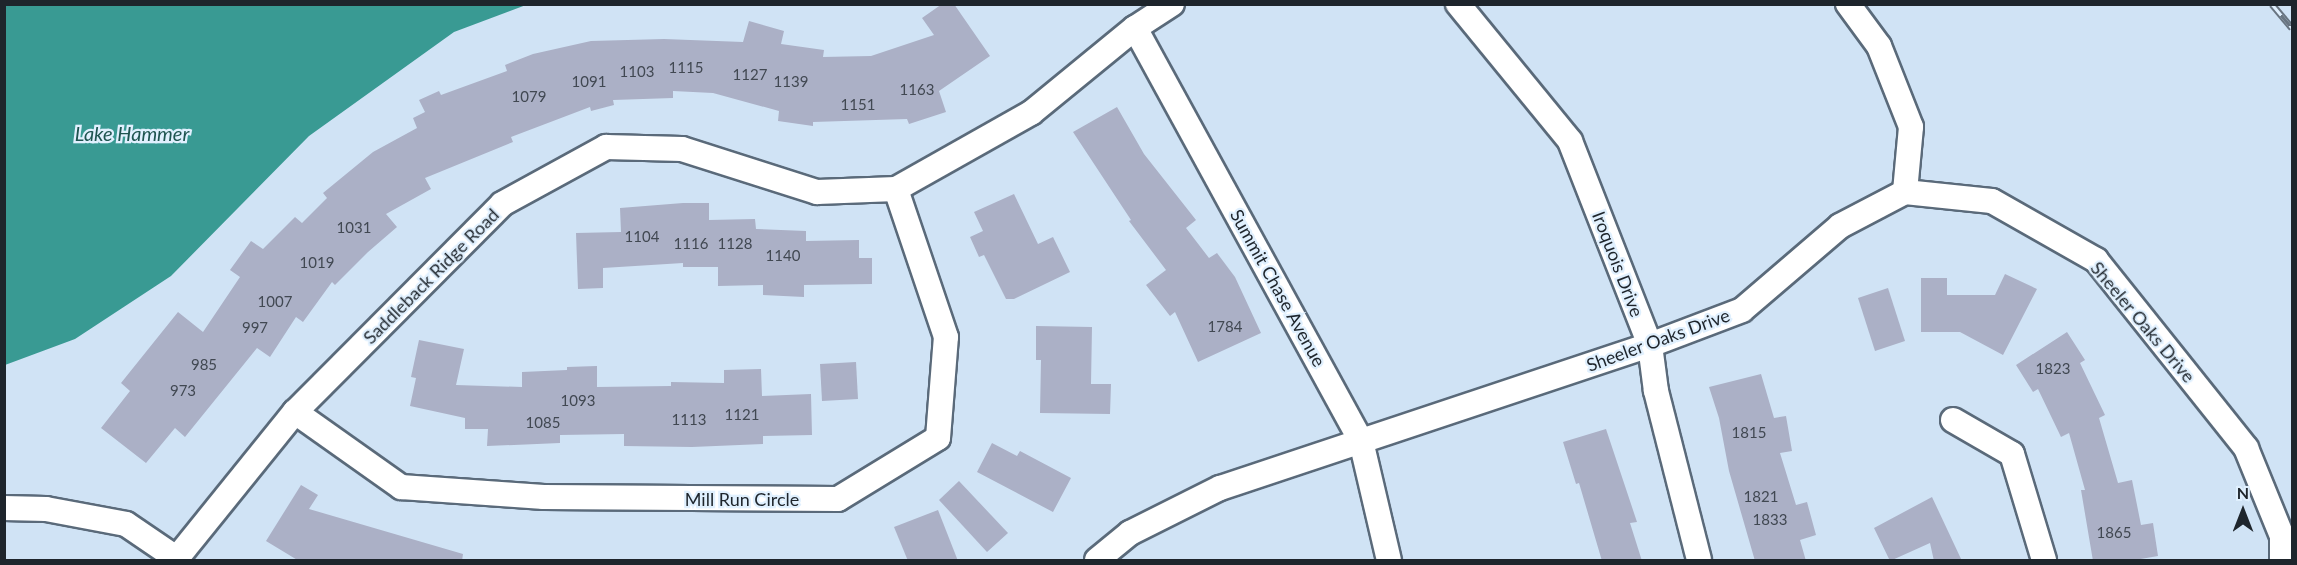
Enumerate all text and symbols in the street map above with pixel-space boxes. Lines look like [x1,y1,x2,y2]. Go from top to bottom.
house number: 1115 [669,59,703,77]
house number: 1103 [620,63,654,81]
house number: 1127 [733,66,767,84]
house number: 1091 [572,73,606,91]
house number: 1139 [774,73,808,91]
house number: 1163 [900,81,934,99]
house number: 1079 [512,88,546,106]
house number: 1151 [841,96,875,114]
water label: Lake Hammer [75,121,189,145]
street label: Saddleback Ridge Road [359,204,503,348]
street label: Summit Chase Avenue [1226,205,1330,371]
street label: Iroquois Drive [1588,208,1648,320]
house number: 1031 [337,219,371,237]
house number: 1104 [625,228,659,246]
house number: 1116 [674,235,708,253]
house number: 1128 [718,235,752,253]
house number: 1140 [766,247,800,265]
house number: 1019 [300,254,334,272]
street label: Sheeler Oaks Drive [2086,257,2200,387]
house number: 1007 [258,293,292,311]
street label: Sheeler Oaks Drive [1583,304,1733,376]
house number: 1784 [1208,318,1242,336]
house number: 997 [242,319,268,337]
house number: 985 [191,356,217,374]
house number: 1823 [2036,360,2070,378]
house number: 973 [170,382,196,400]
house number: 1093 [561,392,595,410]
house number: 1121 [725,406,759,424]
house number: 1113 [672,411,706,429]
house number: 1085 [526,414,560,432]
house number: 1815 [1732,424,1766,442]
north arrow [2213,481,2273,541]
text: N [2237,483,2249,502]
street label: Mill Run Circle [685,488,799,510]
house number: 1821 [1744,488,1778,506]
house number: 1833 [1753,511,1787,529]
house number: 1865 [2097,524,2131,542]

